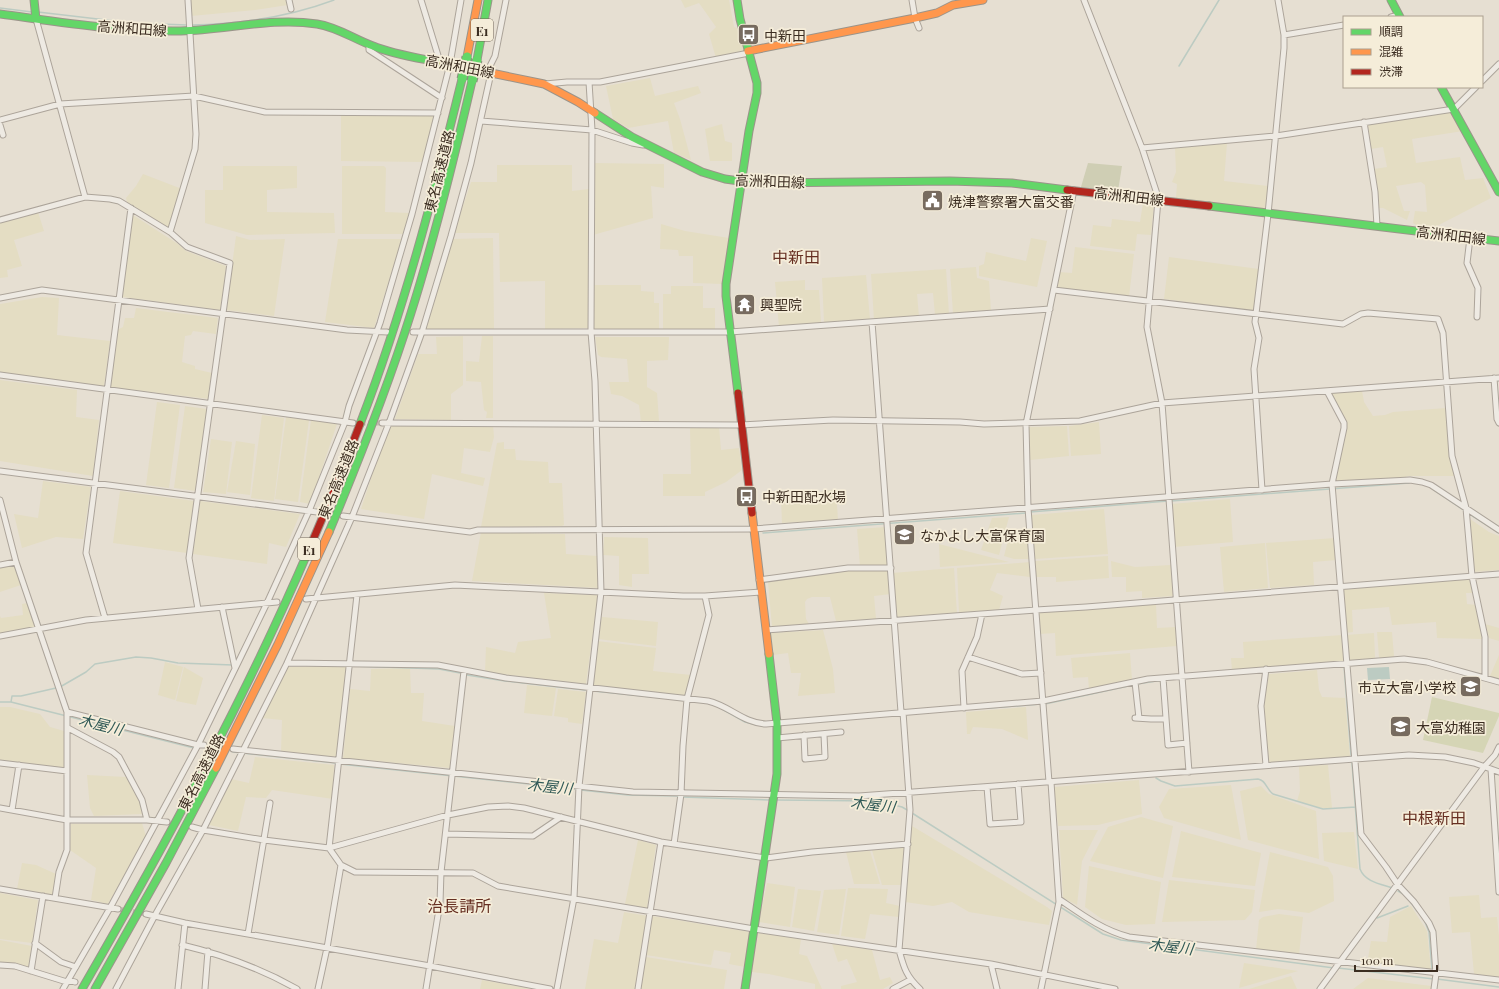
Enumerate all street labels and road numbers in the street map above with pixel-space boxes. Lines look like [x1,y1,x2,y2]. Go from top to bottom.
street label: 高洲和田線 [96,16,168,40]
road number: E1 [471,19,493,41]
street label: 高洲和田線 [424,50,496,82]
street label: 東名高速道路 [420,128,458,214]
street label: 高洲和田線 [735,170,805,192]
street label: 高洲和田線 [1093,182,1165,210]
street label: 高洲和田線 [1415,221,1487,249]
street label: 東名高速道路 [313,436,363,522]
road number: E1 [298,538,320,560]
street label: 東名高速道路 [173,730,229,814]

